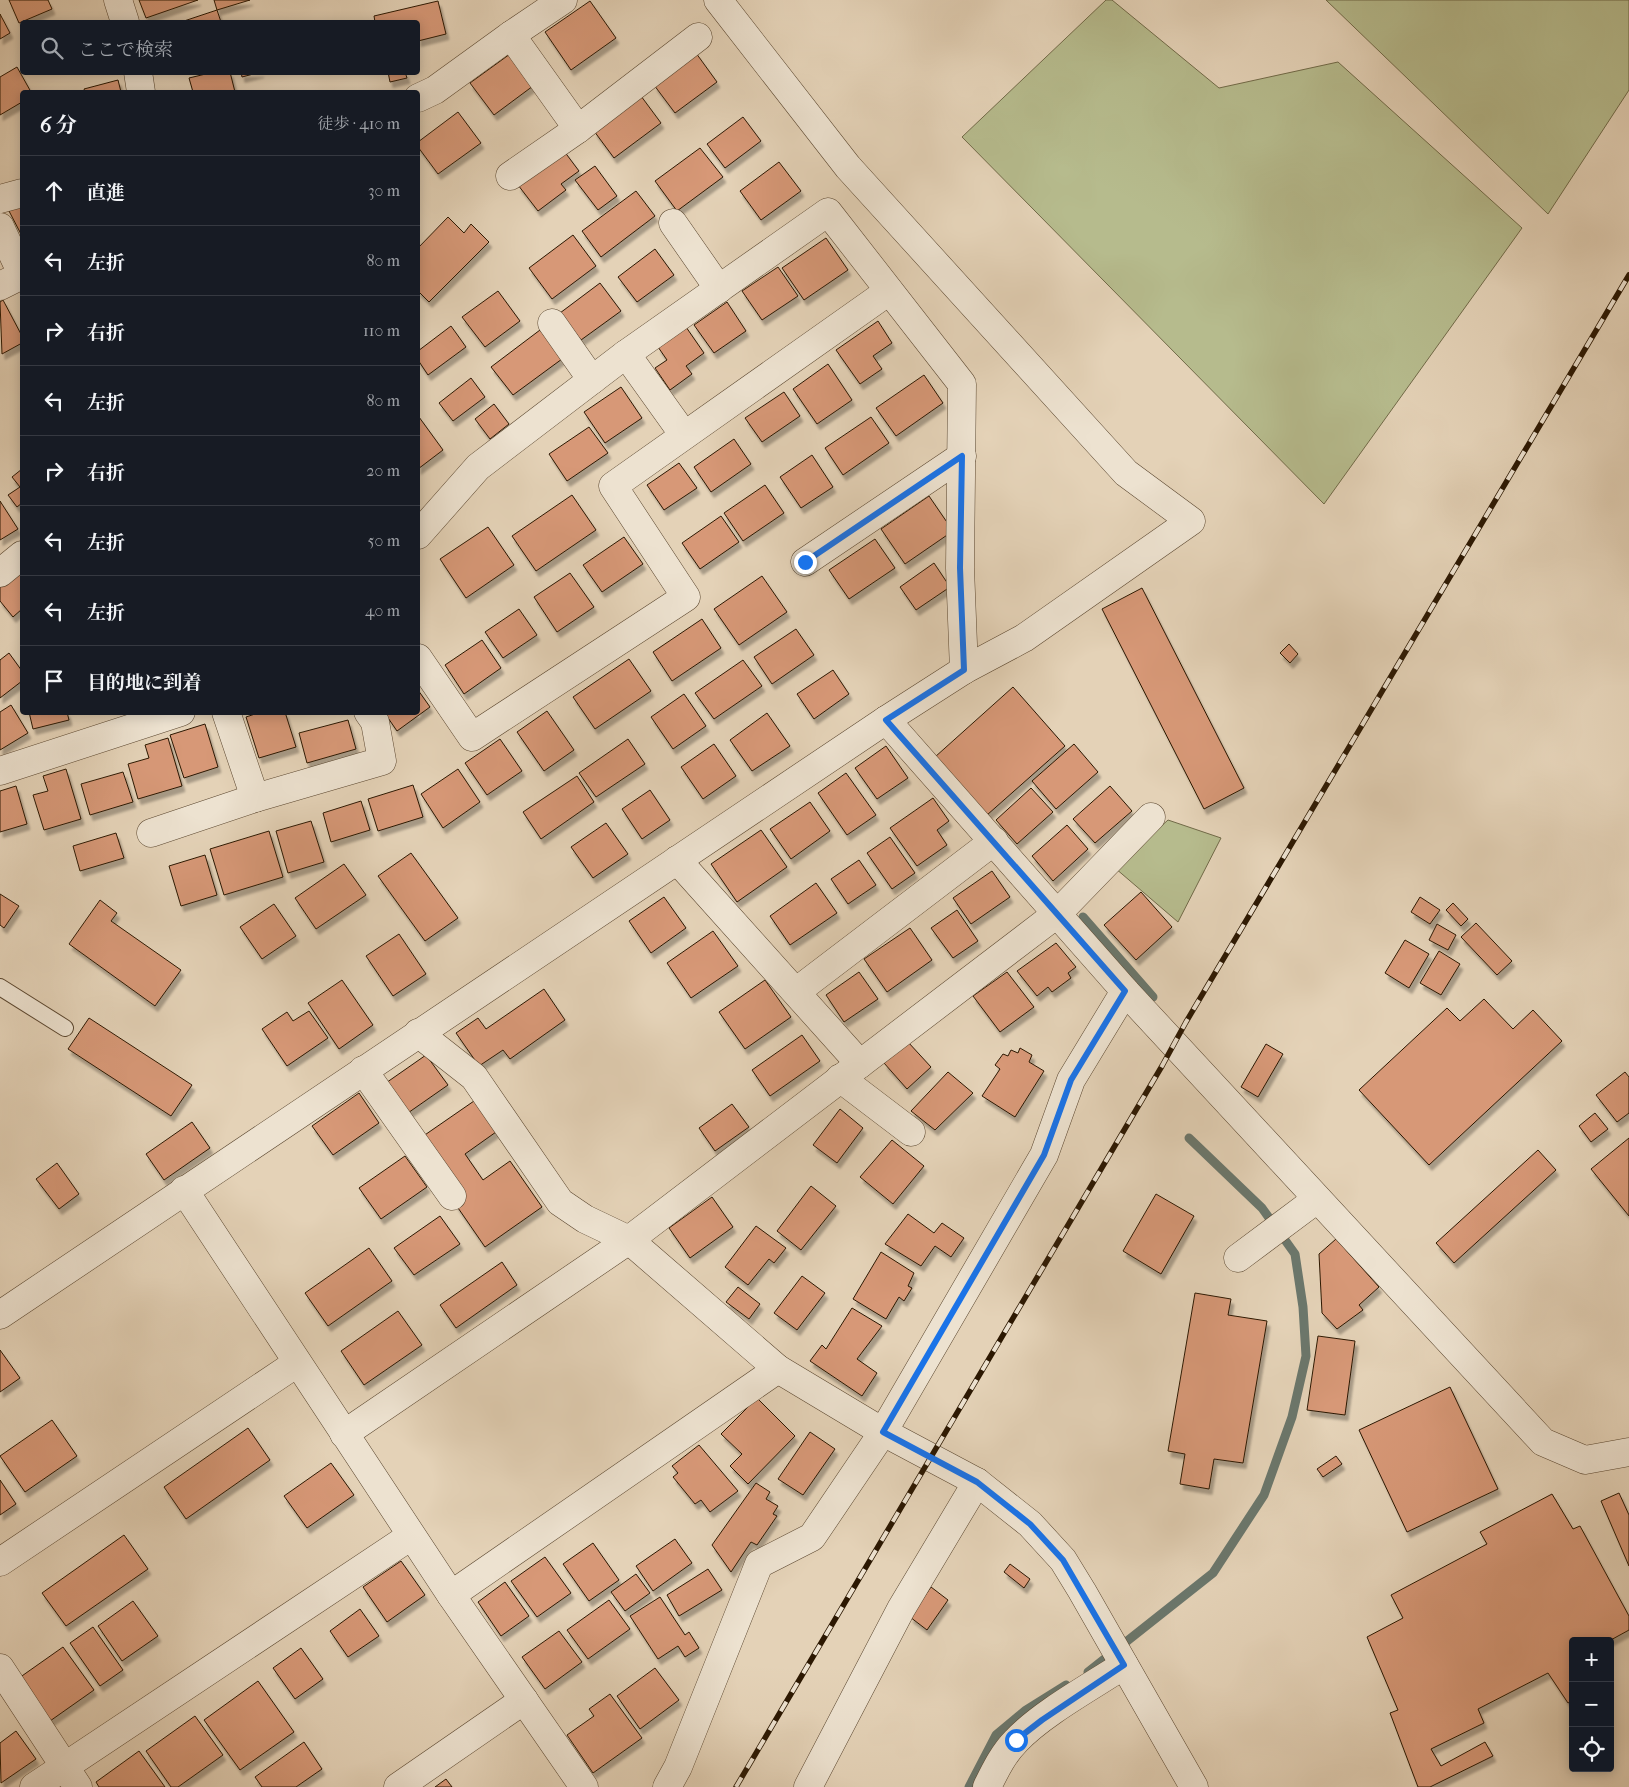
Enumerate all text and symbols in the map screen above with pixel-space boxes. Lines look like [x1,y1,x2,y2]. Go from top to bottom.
search box [20,20,420,75]
icon: search [38,34,66,62]
text: ここで検索 [78,39,173,61]
text: 6 分 [40,113,77,137]
text: 徒歩 · 410 m [317,114,400,133]
icon: ahead [40,177,68,205]
text: 30 m [368,181,400,200]
text: 直進 [87,182,125,204]
icon: left [40,247,68,275]
text: 80 m [366,251,400,270]
text: 左折 [87,252,125,274]
icon: right [40,317,68,345]
text: 110 m [363,321,400,340]
text: 右折 [87,322,125,344]
icon: left [40,387,68,415]
text: 80 m [366,391,400,410]
text: 左折 [87,392,125,414]
icon: right [40,457,68,485]
text: 20 m [366,461,400,480]
text: 右折 [87,462,125,484]
icon: left [40,527,68,555]
text: 50 m [368,531,400,550]
text: 左折 [87,532,125,554]
route end [794,551,817,574]
icon: left [40,597,68,625]
text: 40 m [365,601,400,620]
text: 左折 [87,602,125,624]
icon: arrive [40,667,68,695]
text: 目的地に到着 [87,672,201,694]
map controls [1569,1637,1614,1772]
button: + [1569,1637,1614,1682]
button: − [1569,1682,1614,1727]
button: locate [1569,1727,1614,1772]
route start [1005,1729,1028,1752]

